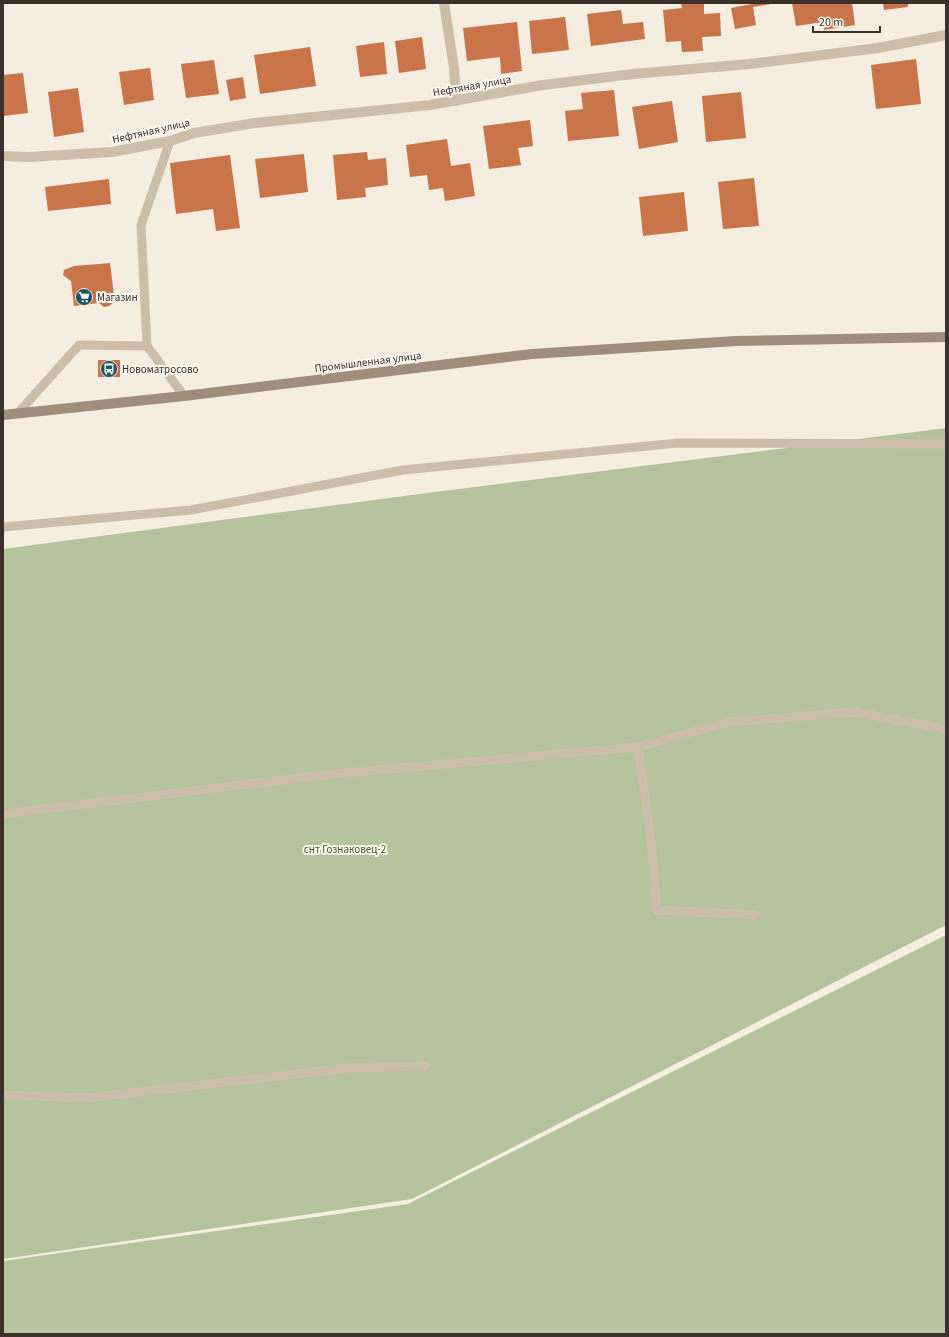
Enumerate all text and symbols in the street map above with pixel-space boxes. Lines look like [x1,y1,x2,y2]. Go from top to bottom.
scale bar [813,8,880,34]
text: 20 m [819,14,843,31]
street label: Нефтяная улица [432,72,512,100]
street label: Нефтяная улица [111,115,191,147]
supermarket icon: Магазин [74,287,94,307]
place label: Магазин [97,290,138,305]
street label: Промышленная улица [314,348,422,376]
bus stop icon: Новоматросово [99,359,119,379]
place label: Новоматросово [122,362,199,377]
park label: снт Гознаковец-2 [304,842,386,857]

